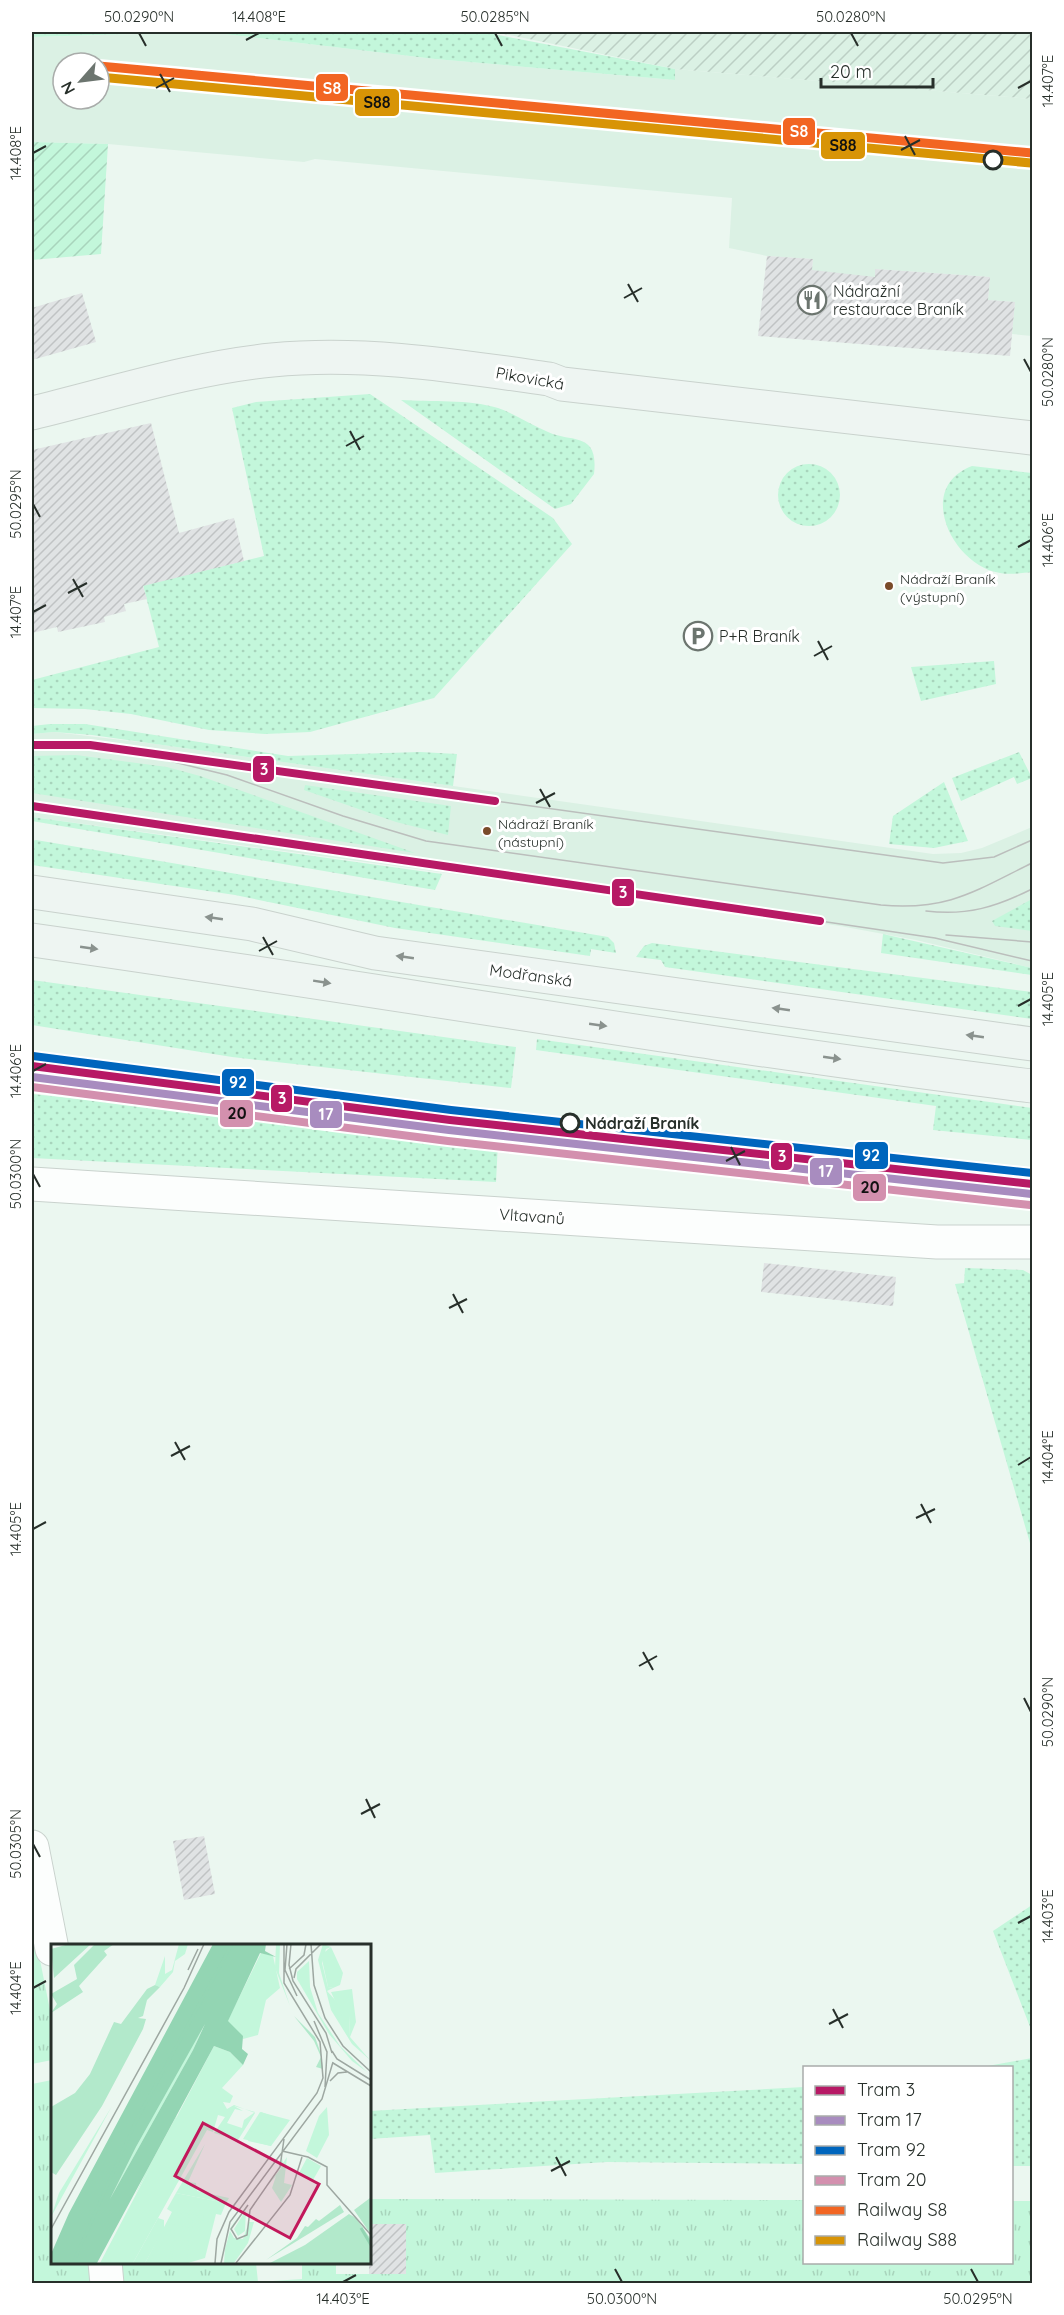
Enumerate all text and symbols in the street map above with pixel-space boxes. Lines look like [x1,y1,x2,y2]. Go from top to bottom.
text: 50.0290°N [104,7,174,26]
text: 14.408°E [232,7,286,26]
text: 50.0285°N [460,7,530,26]
text: 50.0280°N [816,7,886,26]
north arrow [51,51,111,111]
scale bar [821,51,934,89]
text: 14.407°E [1038,55,1057,107]
text: 20 m [830,60,872,83]
line badge: S8 [315,73,349,102]
text: N [56,78,79,98]
text: S8 [323,78,341,98]
line badge: S88 [354,88,400,117]
text: S88 [363,92,391,112]
line badge: S8 [782,117,816,146]
text: S8 [790,121,808,141]
text: 14.408°E [6,126,25,180]
line badge: S88 [820,131,866,160]
text: S88 [829,135,857,155]
unlabelled marker [983,150,1003,170]
place label: Nádražní restaurace Braník [833,281,964,319]
restaurant icon: Nádražní restaurace Braník [796,284,828,316]
text: 50.0280°N [1038,337,1057,407]
street label: Pikovická [494,362,566,394]
text: 50.0295°N [6,469,25,539]
text: 14.406°E [1038,513,1057,567]
place label: Nádraží Braník (výstupní) [900,570,996,606]
marker: Nádraží Braník (výstupní) [883,580,895,592]
text: 14.407°E [6,586,25,638]
parking icon: P+R Braník [682,620,714,652]
place label: P+R Braník [719,626,800,646]
line badge: 3 [252,755,275,783]
text: 3 [260,759,268,779]
place label: Nádraží Braník (nástupní) [498,815,594,851]
marker: Nádraží Braník (nástupní) [481,825,493,837]
line badge: 3 [611,878,635,907]
text: 3 [619,882,627,902]
one-way arrow [205,914,224,923]
one-way arrow [80,943,99,952]
one-way arrow [396,953,415,962]
street label: Modřanská [488,959,574,991]
text: 14.405°E [1038,972,1057,1026]
one-way arrow [313,977,332,986]
one-way arrow [772,1005,791,1014]
one-way arrow [588,1020,607,1029]
one-way arrow [965,1032,984,1041]
text: 14.406°E [6,1044,25,1098]
one-way arrow [823,1053,842,1062]
line badge: 92 [221,1068,255,1097]
text: 92 [229,1072,247,1092]
line badge: 3 [270,1084,293,1113]
text: 3 [278,1088,286,1108]
line badge: 20 [219,1099,254,1128]
line badge: 17 [309,1100,343,1129]
text: 20 [228,1103,247,1123]
text: 17 [318,1104,334,1124]
marker: Nádraží Braník [560,1113,580,1133]
place label: Nádraží Braník [585,1113,699,1133]
text: 50.0300°N [6,1139,25,1209]
line badge: 92 [854,1141,889,1170]
line badge: 3 [770,1142,793,1171]
text: 92 [862,1145,880,1165]
text: 3 [778,1146,786,1166]
line badge: 17 [809,1157,843,1186]
text: 17 [818,1161,834,1181]
line badge: 20 [852,1173,887,1202]
text: 20 [861,1177,880,1197]
street label: Vltavanů [499,1204,565,1228]
text: 14.404°E [1038,1430,1057,1484]
text: 14.405°E [6,1502,25,1556]
text: 50.0290°N [1038,1677,1057,1747]
text: 50.0305°N [6,1809,25,1879]
text: 14.403°E [1038,1889,1057,1943]
inset map [51,1944,370,2264]
text: 14.404°E [6,1961,25,2015]
legend [803,2066,1013,2264]
text: Tram 3 [857,2078,915,2101]
text: Tram 17 [857,2108,922,2131]
text: Tram 92 [857,2138,926,2161]
text: Tram 20 [857,2168,926,2191]
text: Railway S8 [857,2198,947,2221]
text: Railway S88 [857,2228,957,2251]
text: 14.403°E [316,2289,370,2308]
text: 50.0300°N [587,2289,657,2308]
text: 50.0295°N [943,2289,1013,2308]

